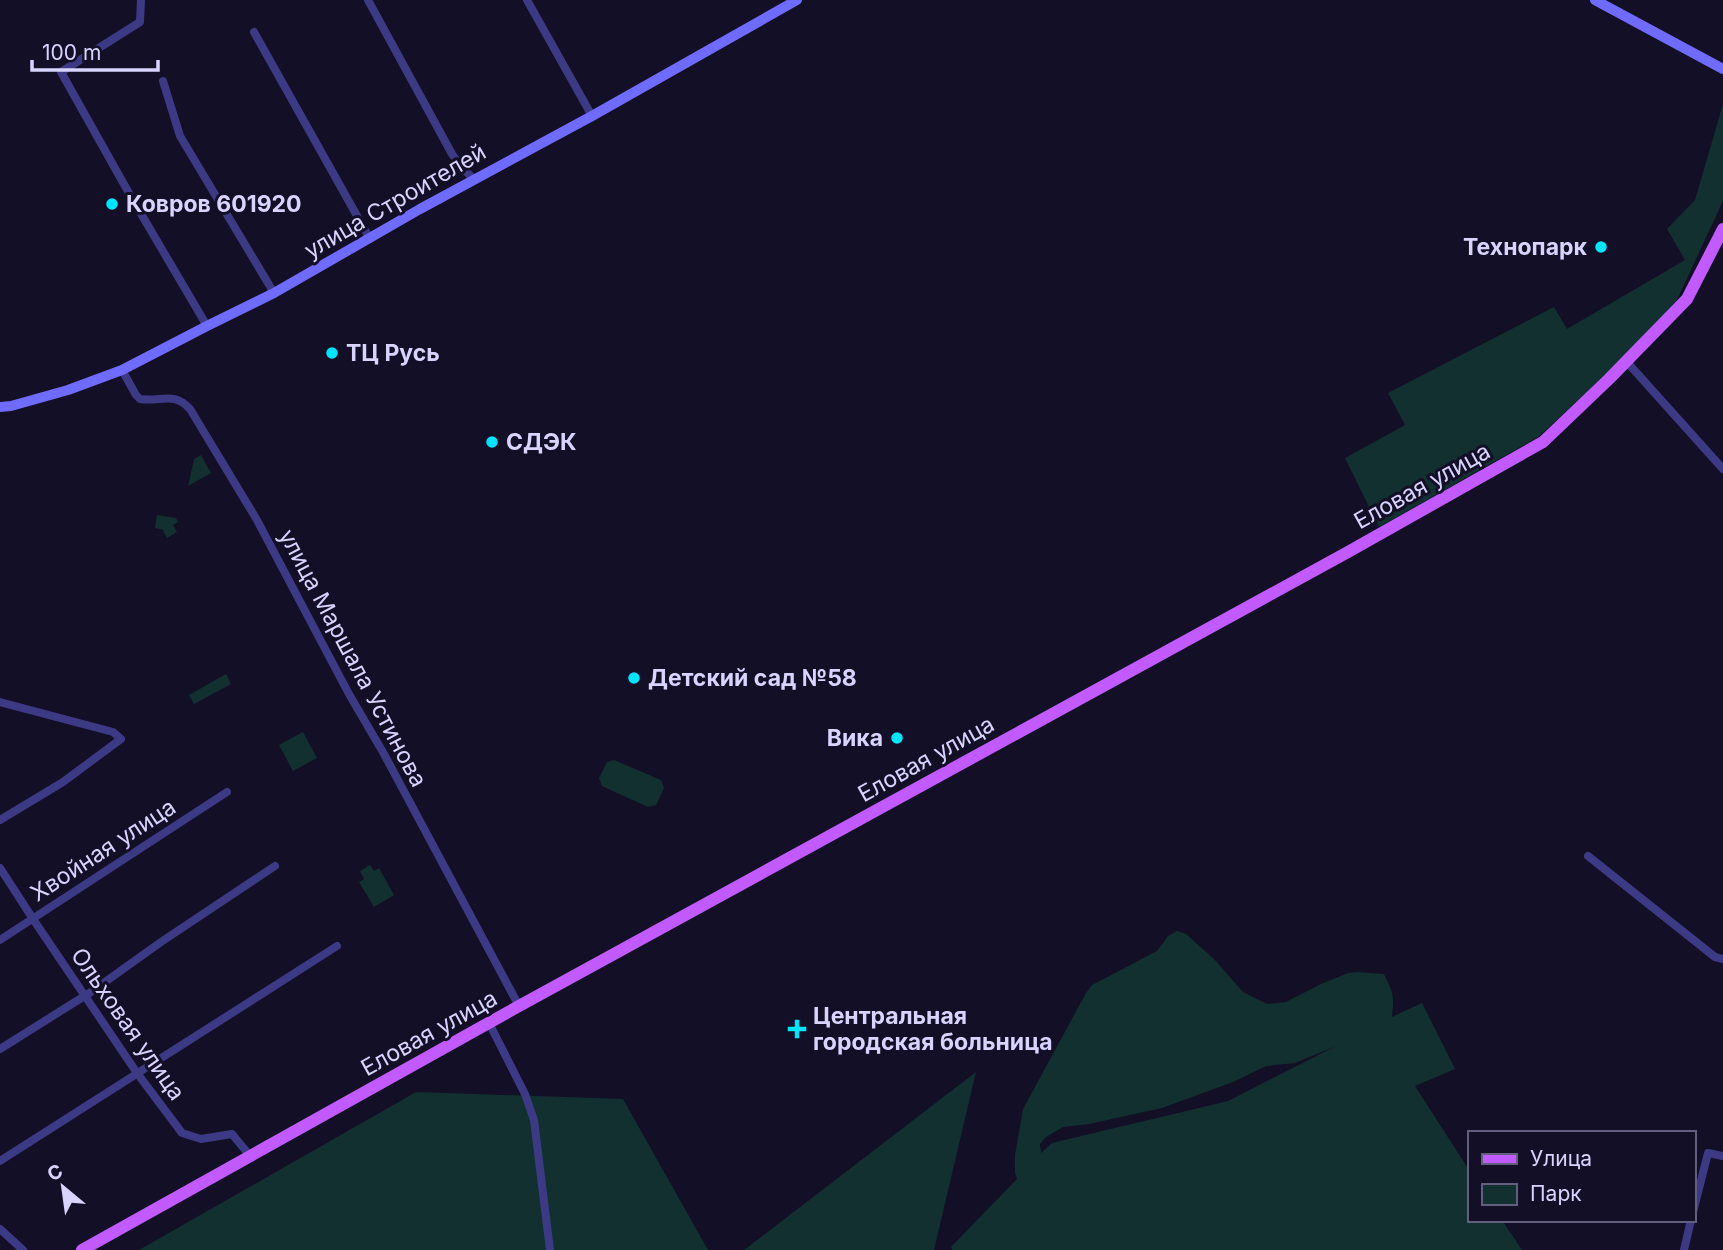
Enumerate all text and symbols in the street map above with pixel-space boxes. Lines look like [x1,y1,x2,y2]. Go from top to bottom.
scale bar [32,28,158,72]
text: 100 m [42,40,101,65]
street label: улица Строителей [299,138,491,264]
place label: Ковров 601920 [126,190,302,218]
marker: Ковров 601920 [104,196,120,212]
place label: Технопарк [1463,233,1588,261]
marker: Технопарк [1593,239,1609,255]
place label: ТЦ Русь [346,339,440,367]
marker: ТЦ Русь [324,345,340,361]
place label: СДЭК [506,428,577,456]
marker: СДЭК [484,434,500,450]
street label: Еловая улица [1349,437,1495,535]
street label: улица Маршала Устинова [273,524,433,792]
place label: Детский сад №58 [648,664,857,692]
marker: Детский сад №58 [626,670,642,686]
street label: Еловая улица [853,710,999,808]
place label: Вика [827,724,883,752]
marker: Вика [889,730,905,746]
street label: Хвойная улица [25,793,181,907]
street label: Ольховая улица [65,942,191,1106]
street label: Еловая улица [356,984,502,1082]
place label: Центральная городская больница [813,1002,1053,1056]
marker: Центральная городская больница [787,1019,807,1039]
legend [1468,1131,1695,1222]
text: Улица [1530,1146,1592,1171]
north arrow [28,1152,98,1222]
text: С [43,1159,67,1186]
text: Парк [1530,1181,1582,1206]

